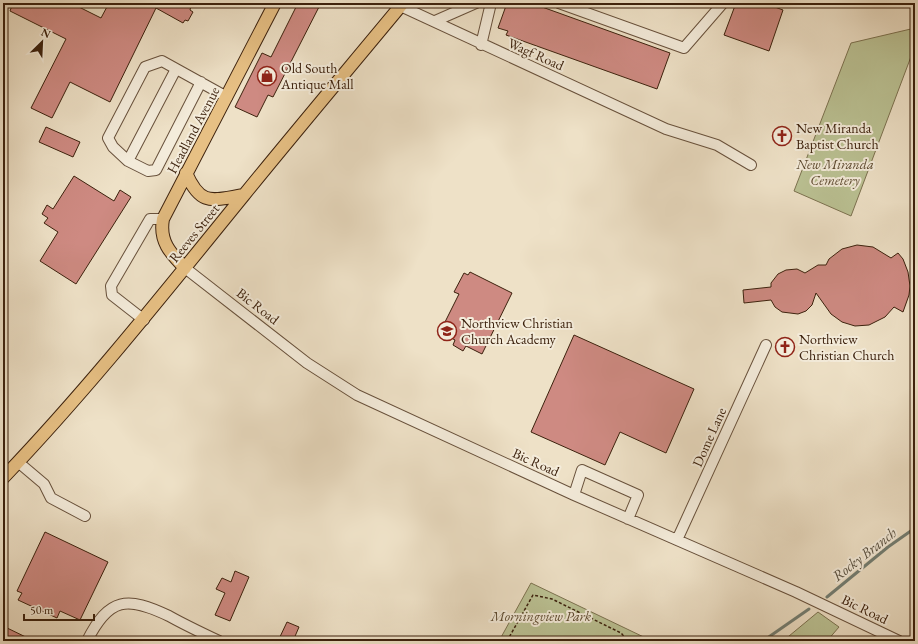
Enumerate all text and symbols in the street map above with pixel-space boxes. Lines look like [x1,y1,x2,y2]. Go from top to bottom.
north arrow [22,22,62,62]
text: N [39,25,53,41]
street label: Wagf Road [505,34,568,75]
place label: Old South Antique Mall [280,59,354,93]
shop icon: Old South Antique Mall [256,65,278,87]
street label: Headland Avenue [163,83,224,177]
place label: New Miranda Baptist Church [796,119,879,153]
church icon: New Miranda Baptist Church [771,125,793,147]
park label: New Miranda Cemetery [795,155,874,189]
street label: Reeves Street [165,200,223,266]
street label: Bic Road [233,284,284,329]
place label: Northview Christian Church Academy [461,314,574,348]
school or university icon: Northview Christian Church Academy [436,320,458,342]
place label: Northview Christian Church [799,330,895,364]
church icon: Northview Christian Church [774,336,796,358]
street label: Dome Lane [688,404,730,470]
street label: Bic Road [510,444,563,481]
water label: Rocky Branch [828,523,901,585]
street label: Bic Road [839,590,892,628]
scale bar [24,596,94,622]
text: 50 m [30,602,54,618]
park label: Morningview Park [490,607,592,625]

